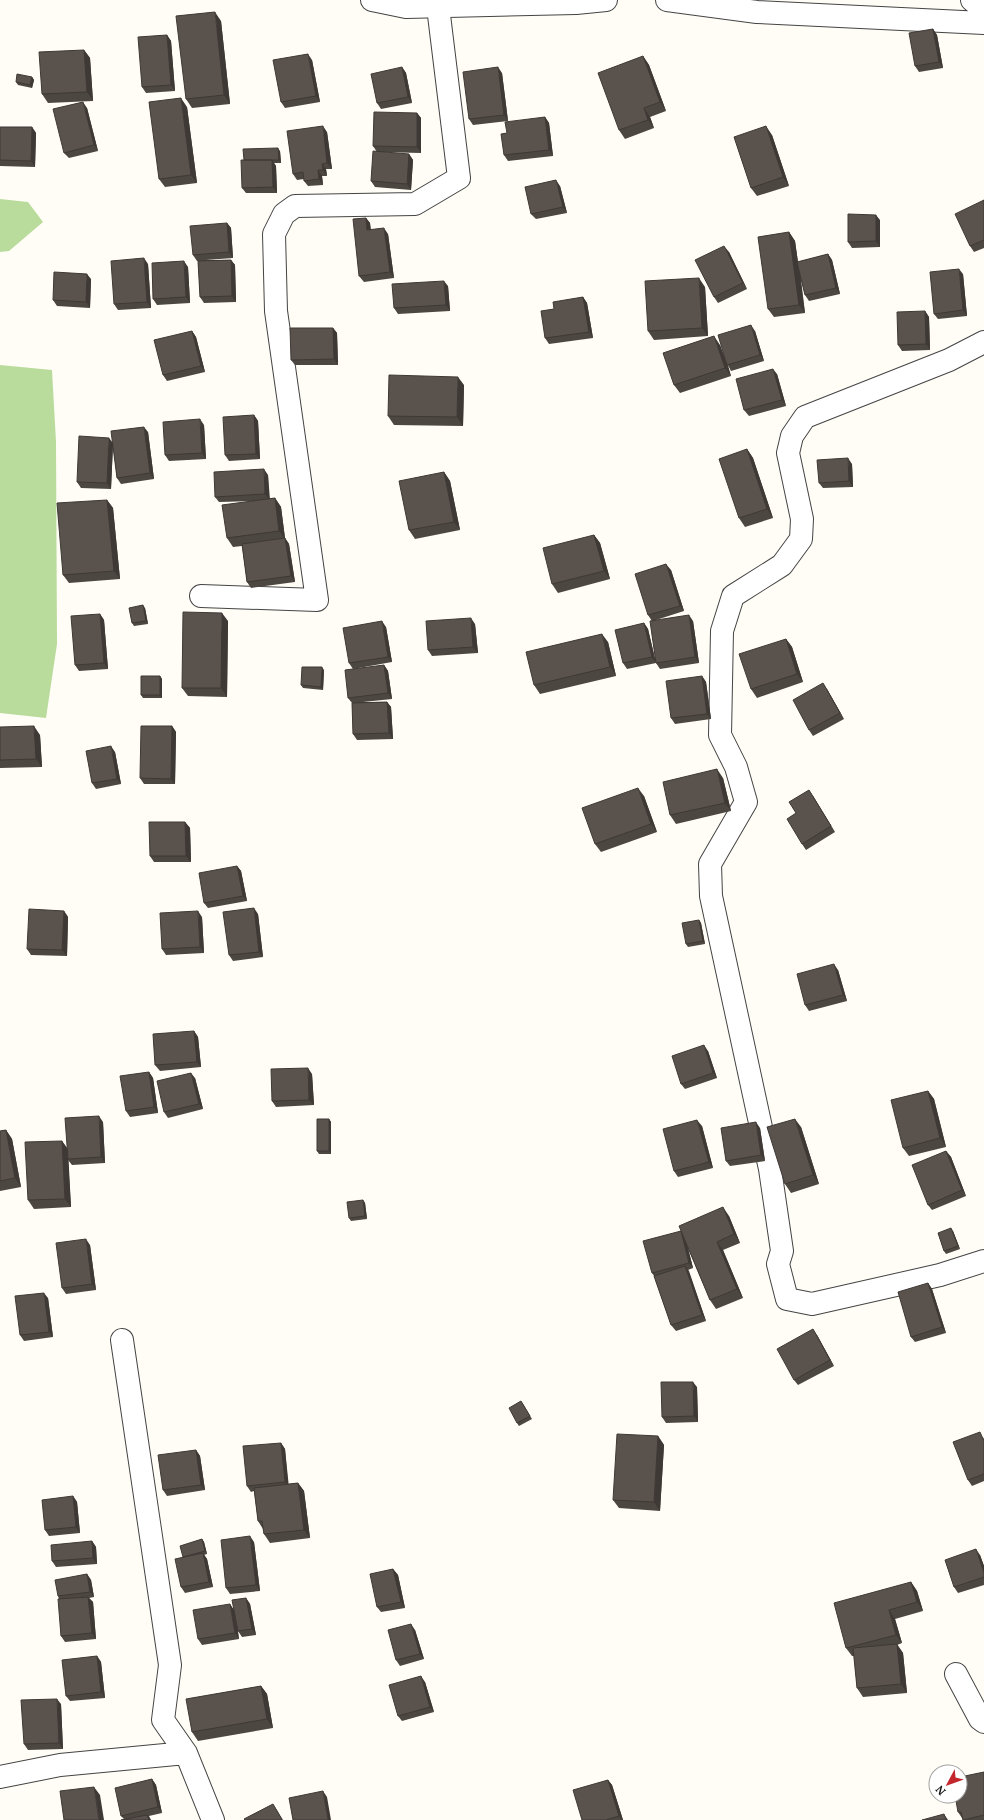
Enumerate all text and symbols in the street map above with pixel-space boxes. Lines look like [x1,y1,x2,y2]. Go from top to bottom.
north arrow [928,1764,968,1804]
text: N [932,1782,948,1798]

